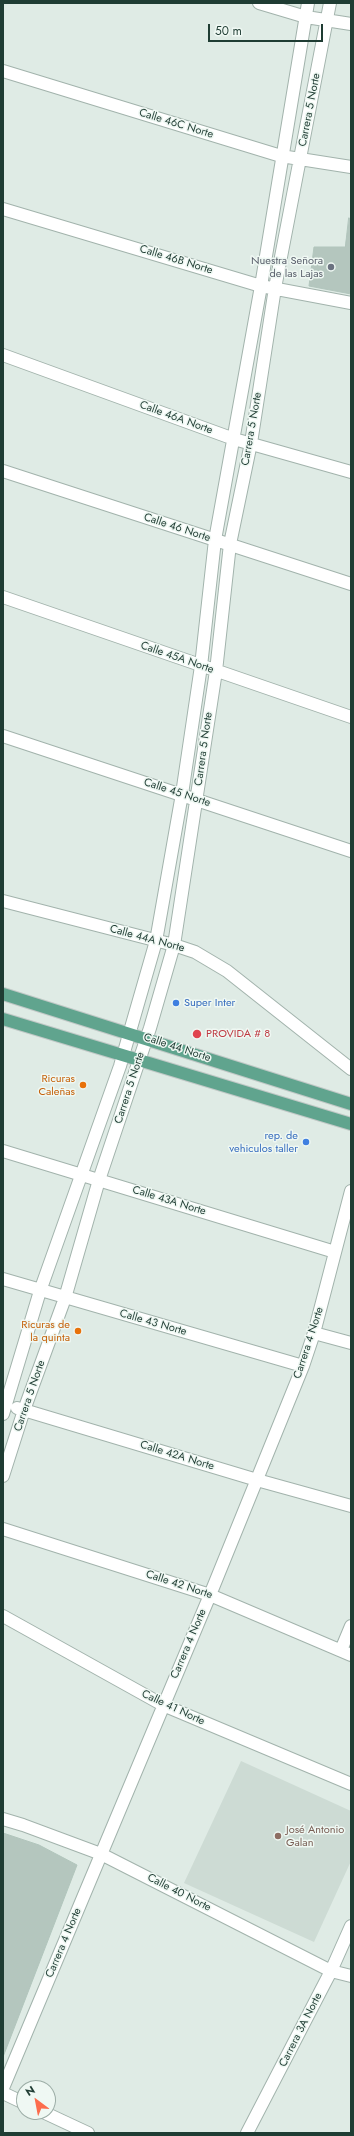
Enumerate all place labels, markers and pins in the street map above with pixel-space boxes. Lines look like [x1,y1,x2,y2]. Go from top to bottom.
place label: Nuestra Señora de las Lajas [251,254,323,280]
marker: Nuestra Señora de las Lajas [326,262,336,272]
place label: Super Inter [184,996,235,1010]
marker: Super Inter [171,998,181,1008]
place label: PROVIDA # 8 [206,1027,270,1041]
marker: PROVIDA # 8 [191,1028,203,1040]
place label: Ricuras Caleñas [38,1072,75,1098]
marker: Ricuras Caleñas [78,1080,88,1090]
place label: rep. de vehiculos taller [229,1129,298,1155]
marker: rep. de vehiculos taller [301,1137,311,1147]
place label: Ricuras de la quinta [21,1318,70,1344]
marker: Ricuras de la quinta [73,1326,83,1336]
place label: José Antonio Galan [286,1823,344,1849]
marker: José Antonio Galan [273,1831,283,1841]

